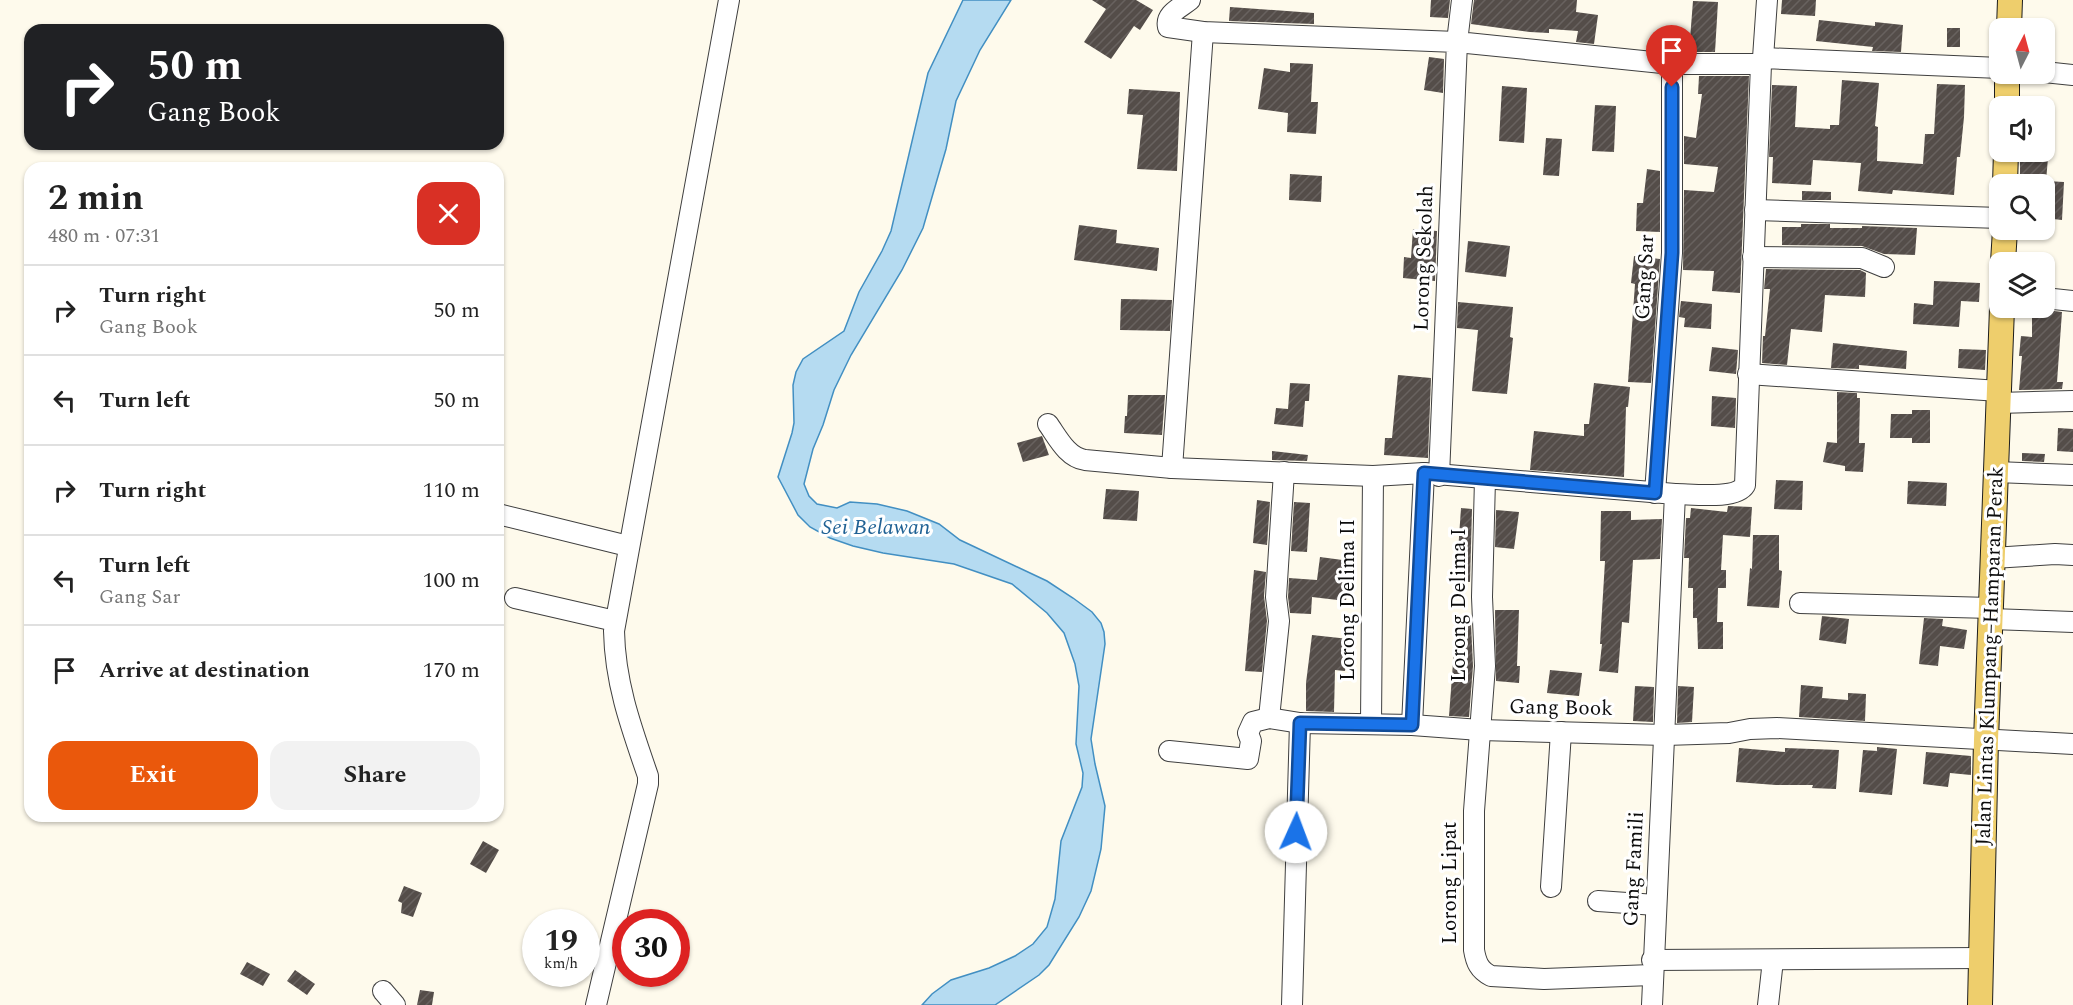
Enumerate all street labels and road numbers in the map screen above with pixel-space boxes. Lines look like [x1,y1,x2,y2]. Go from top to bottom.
street label: Lorong Sekolah [1405,184,1443,332]
street label: Gang Sar [1627,234,1663,320]
street label: Jalan Lintas Klumpang–Hamparan Perak [1967,465,2013,846]
street label: Lorong Delima II [1332,519,1364,681]
street label: Lorong Delima I [1443,528,1475,682]
street label: Gang Book [1509,691,1613,725]
street label: Gang Famili [1615,811,1653,927]
street label: Lorong Lipat [1434,822,1466,944]

